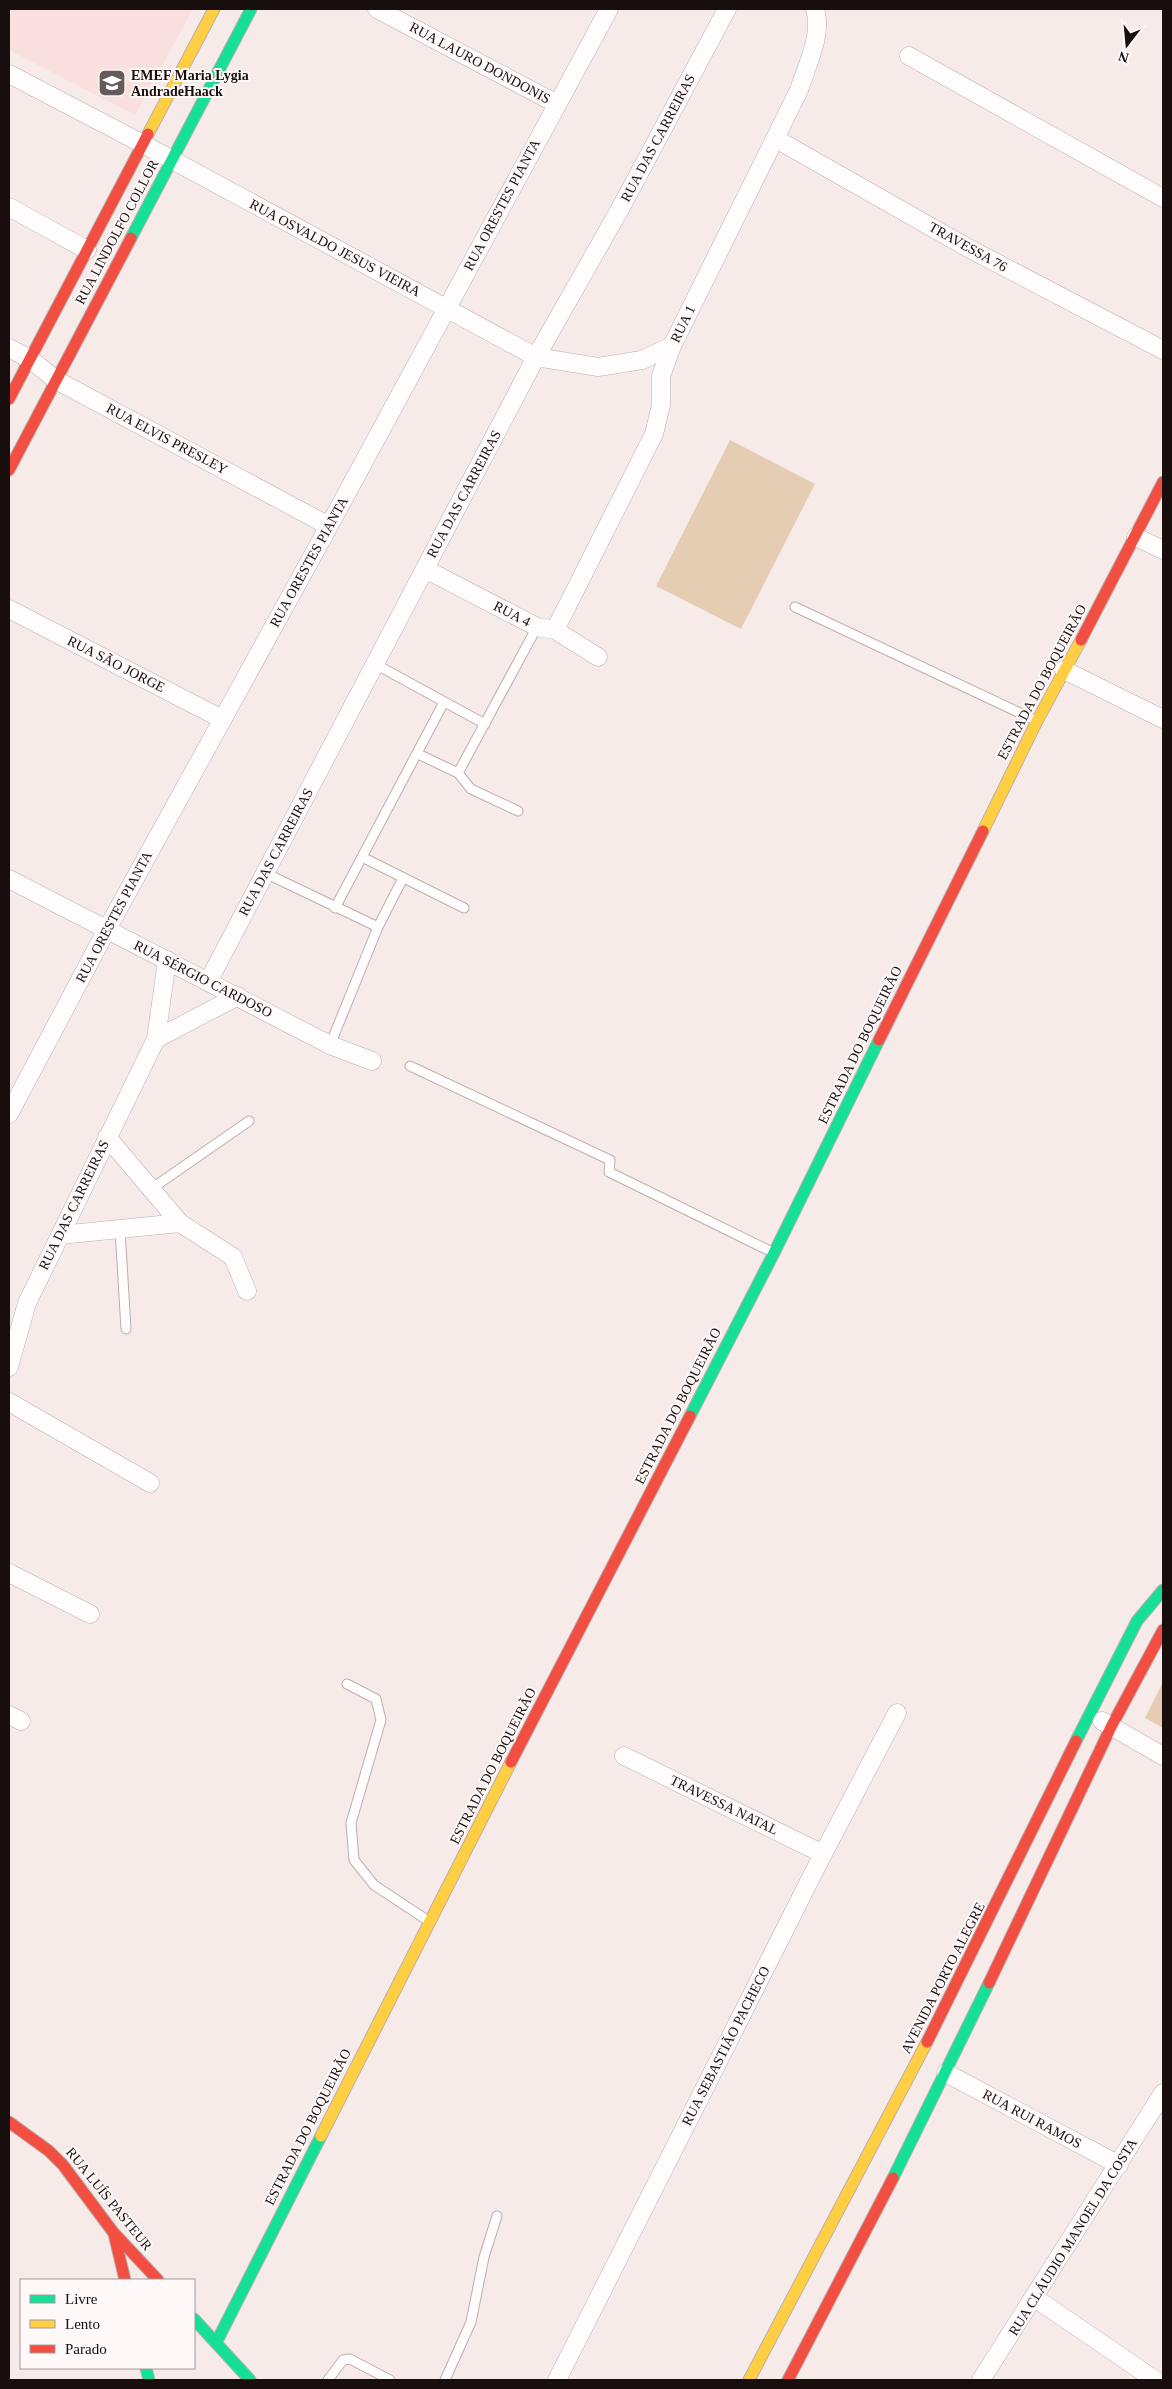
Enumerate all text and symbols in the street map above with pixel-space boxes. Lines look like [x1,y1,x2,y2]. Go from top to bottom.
street label: RUA LAURO DONDONIS [407,19,553,107]
north arrow [1102,20,1152,70]
text: N [1117,48,1130,66]
school or university icon: EMEF Maria Lygia AndradeHaack [97,68,127,98]
place label: EMEF Maria Lygia AndradeHaack [131,68,249,99]
street label: RUA DAS CARREIRAS [618,72,698,204]
street label: RUA ORESTES PIANTA [461,136,543,273]
street label: RUA LINDOLFO COLLOR [72,156,162,307]
street label: RUA OSVALDO JESUS VIEIRA [247,196,424,300]
street label: TRAVESSA 76 [926,219,1010,275]
street label: RUA 1 [668,303,698,345]
street label: RUA ELVIS PRESLEY [104,401,230,477]
street label: RUA DAS CARREIRAS [424,428,504,560]
street label: RUA ORESTES PIANTA [267,493,352,630]
street label: RUA 4 [491,598,533,630]
street label: ESTRADA DO BOQUEIRÃO [995,602,1089,762]
street label: RUA SÃO JORGE [65,633,167,695]
street label: RUA DAS CARREIRAS [236,786,316,918]
street label: RUA ORESTES PIANTA [73,848,155,985]
street label: RUA SÉRGIO CARDOSO [131,937,275,1020]
street label: ESTRADA DO BOQUEIRÃO [815,964,905,1126]
street label: RUA DAS CARREIRAS [36,1138,112,1272]
street label: ESTRADA DO BOQUEIRÃO [632,1325,724,1487]
street label: ESTRADA DO BOQUEIRÃO [447,1685,539,1847]
street label: TRAVESSA NATAL [668,1772,780,1838]
street label: AVENIDA PORTO ALEGRE [898,1900,988,2056]
street label: RUA SEBASTIÃO PACHECO [679,1964,773,2128]
street label: ESTRADA DO BOQUEIRÃO [262,2046,354,2208]
street label: RUA RUI RAMOS [980,2087,1084,2151]
street label: RUA CLÁUDIO MANOEL DA COSTA [1005,2134,1141,2338]
street label: RUA LUÍS PASTEUR [63,2144,156,2254]
legend [20,2279,195,2369]
text: Livre [65,2291,98,2307]
text: Lento [65,2316,100,2332]
text: Parado [65,2341,107,2357]

